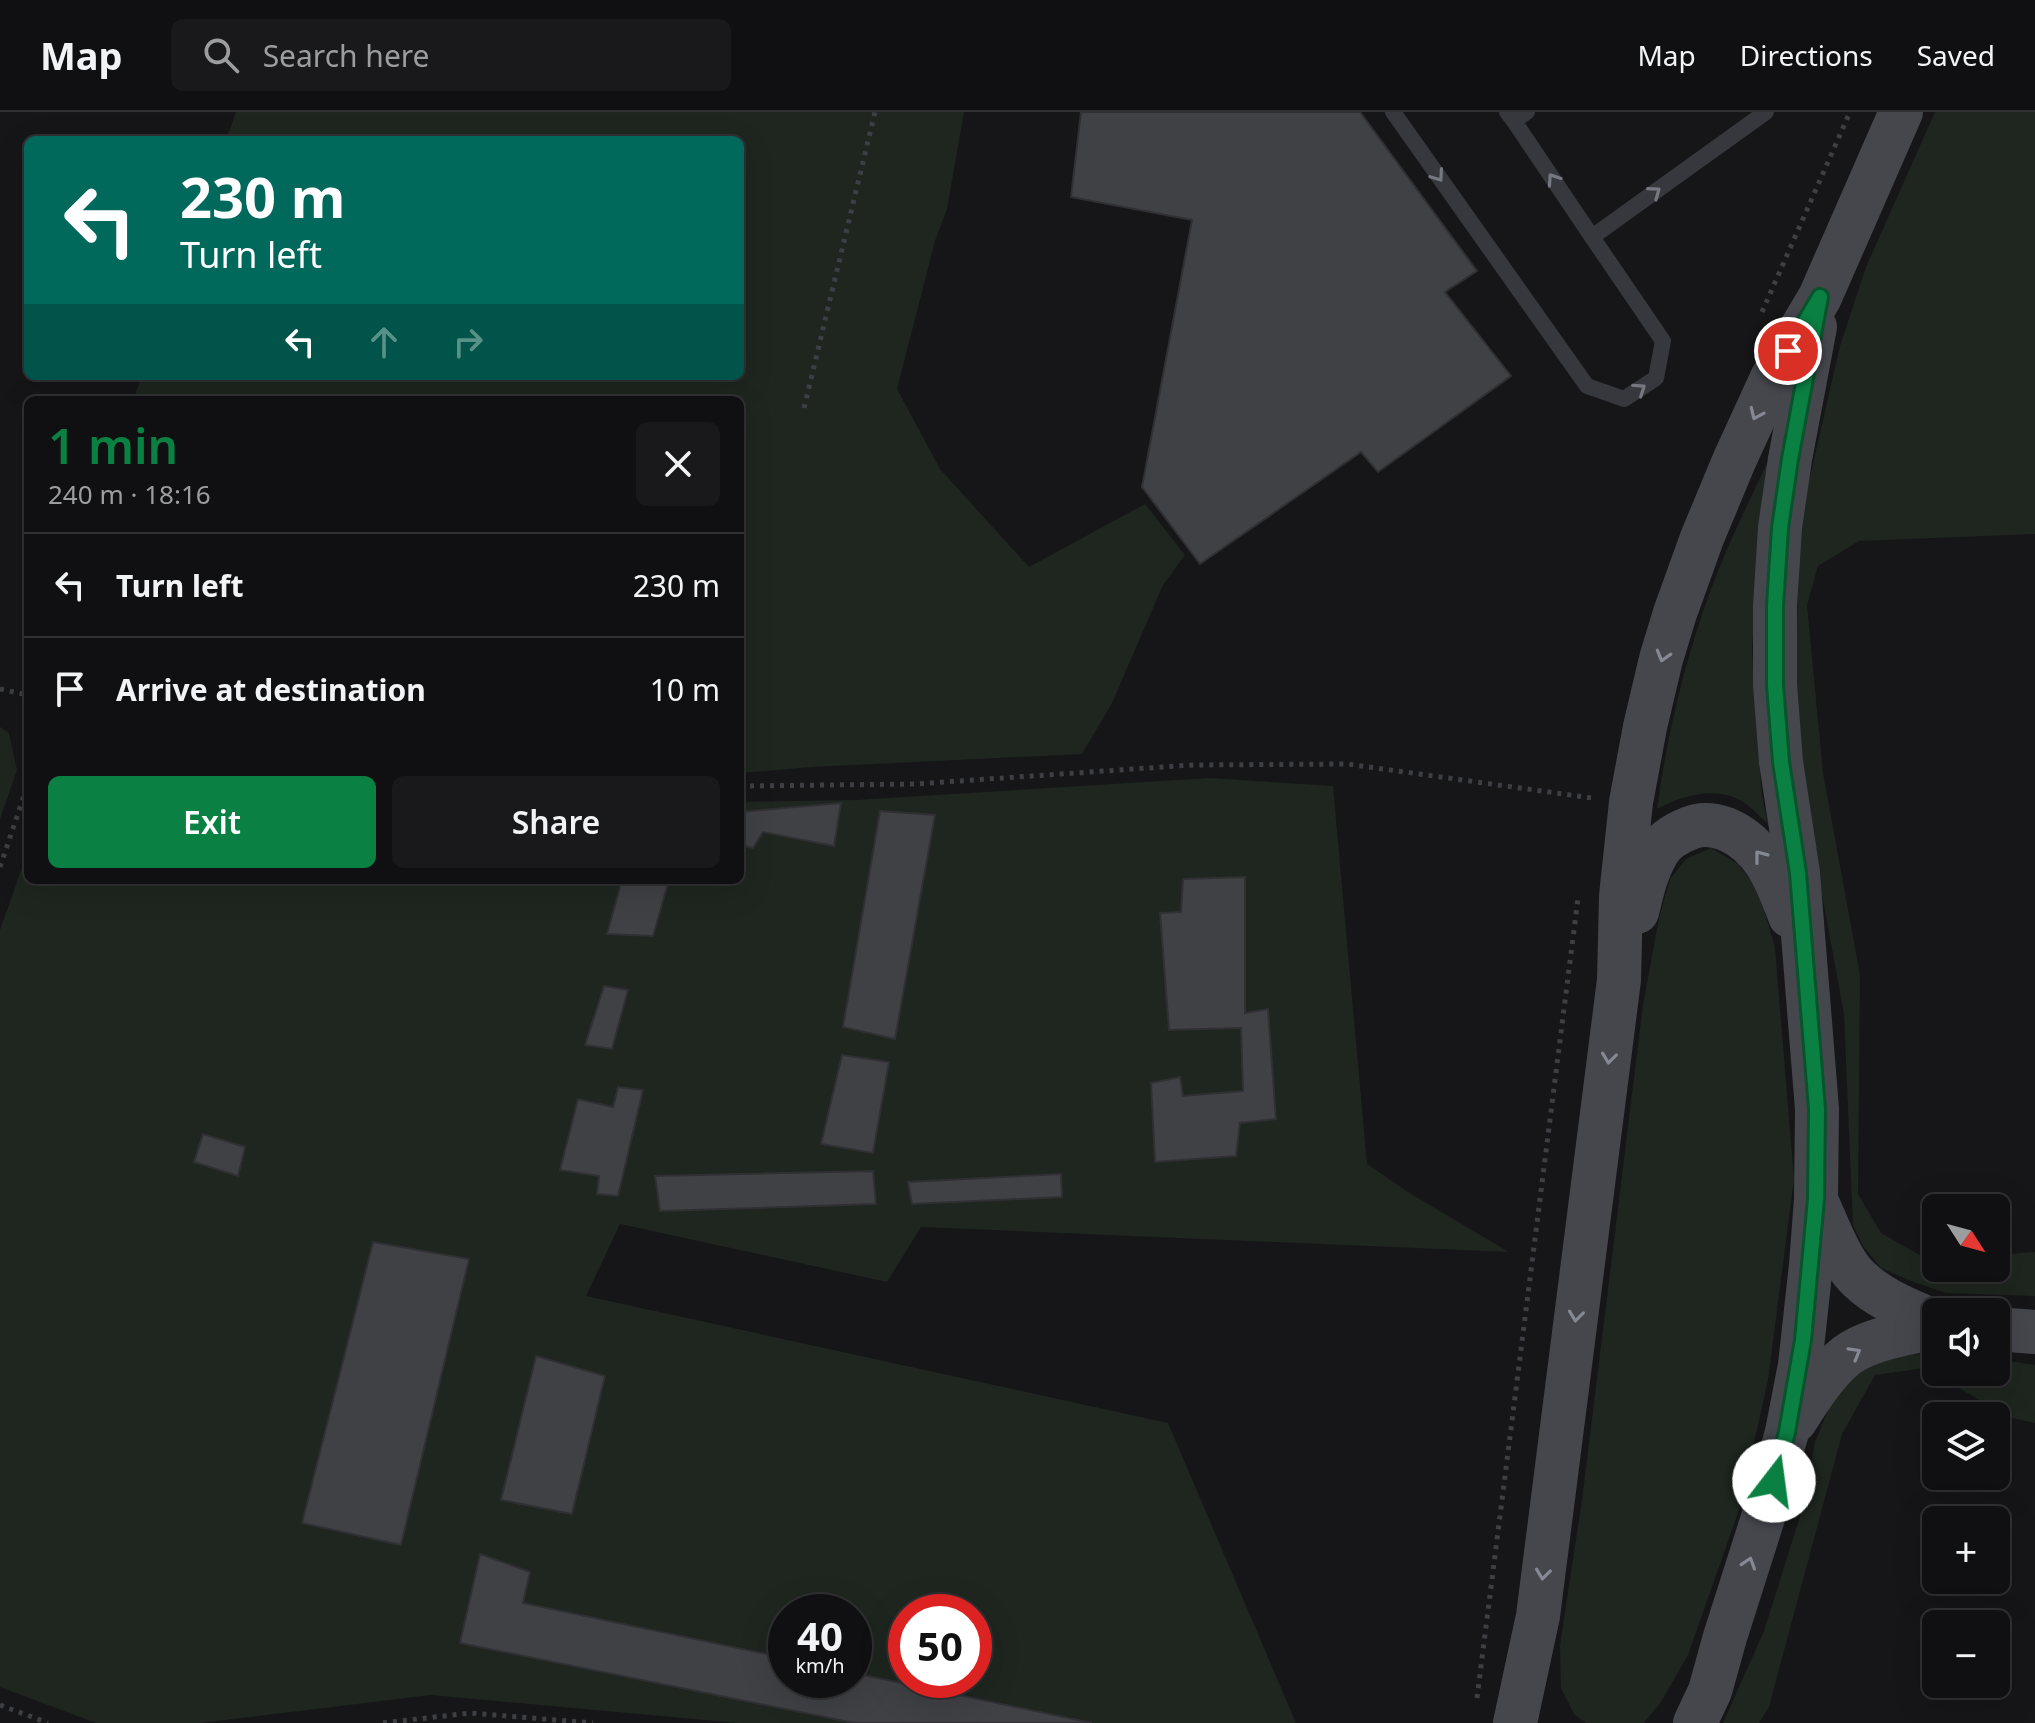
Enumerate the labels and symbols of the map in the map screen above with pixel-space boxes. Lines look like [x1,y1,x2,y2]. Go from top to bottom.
one-way arrow [1428,167,1443,181]
one-way arrow [1548,174,1563,188]
one-way arrow [1647,187,1661,201]
pin [1754,317,1822,385]
one-way arrow [1631,383,1646,398]
one-way arrow [1750,406,1766,420]
one-way arrow [1655,649,1672,663]
one-way arrow [1756,850,1770,865]
one-way arrow [1601,1052,1618,1065]
north arrow [1922,1194,2010,1282]
one-way arrow [1568,1309,1585,1323]
one-way arrow [1846,1347,1861,1363]
position arrow [1732,1439,1816,1523]
one-way arrow [1740,1557,1756,1570]
one-way arrow [1535,1567,1552,1580]
speed limit sign: 50 [888,1594,992,1698]

